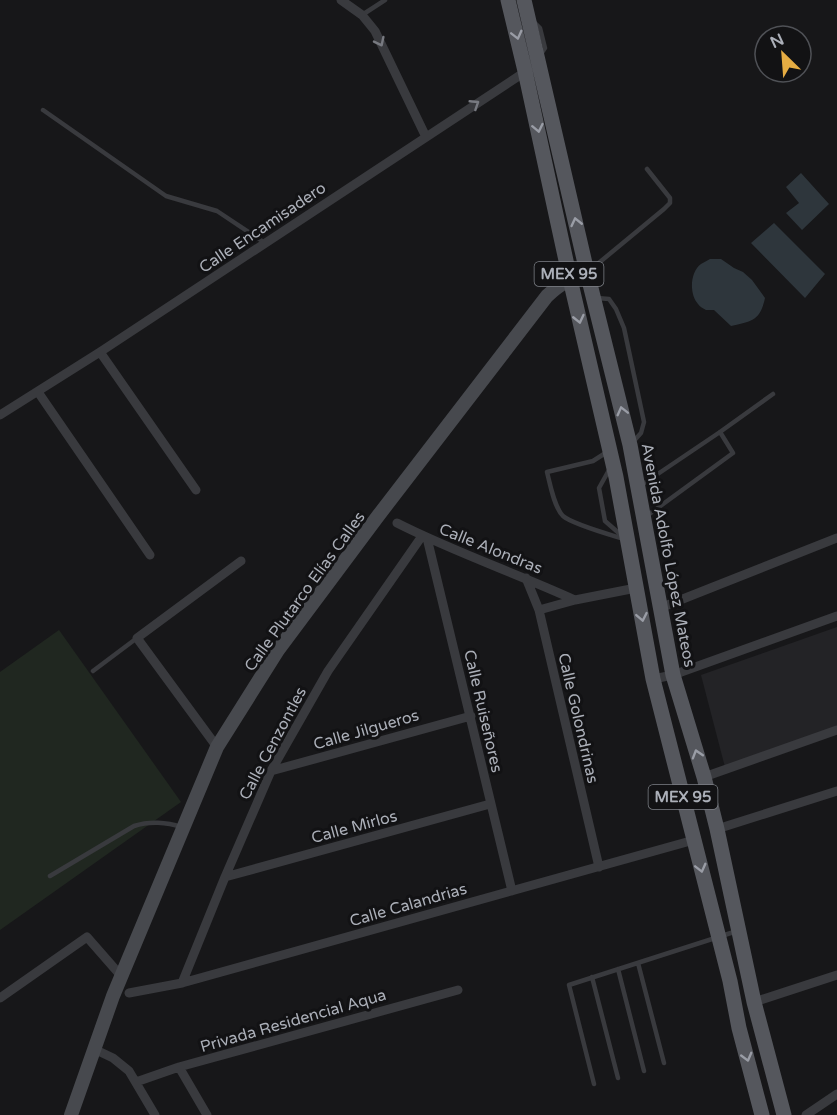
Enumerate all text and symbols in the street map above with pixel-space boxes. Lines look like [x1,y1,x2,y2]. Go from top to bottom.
north arrow [753,24,813,84]
one-way arrow [509,30,522,40]
text: N [767,30,787,53]
one-way arrow [373,35,385,46]
one-way arrow [468,101,479,112]
one-way arrow [531,123,544,133]
street label: Calle Encamisadero [195,178,330,278]
one-way arrow [570,217,583,227]
road number: MEX 95 [534,262,604,286]
one-way arrow [572,313,585,323]
one-way arrow [616,406,629,416]
street label: Avenida Adolfo López Mateos [636,441,700,669]
street label: Calle Plutarco Elías Calles [240,508,370,675]
street label: Calle Alondras [436,519,545,579]
one-way arrow [635,612,648,622]
street label: Calle Ruiseñores [459,648,507,774]
street label: Calle Golondrinas [553,651,603,785]
street label: Calle Cenzontles [235,684,311,803]
street label: Calle Jilgueros [311,705,421,755]
one-way arrow [692,749,704,760]
road number: MEX 95 [648,785,718,809]
street label: Calle Mirlos [309,806,399,848]
one-way arrow [694,863,707,873]
street label: Calle Calandrias [347,879,469,931]
street label: Privada Residencial Aqua [198,985,389,1057]
one-way arrow [740,1052,753,1062]

